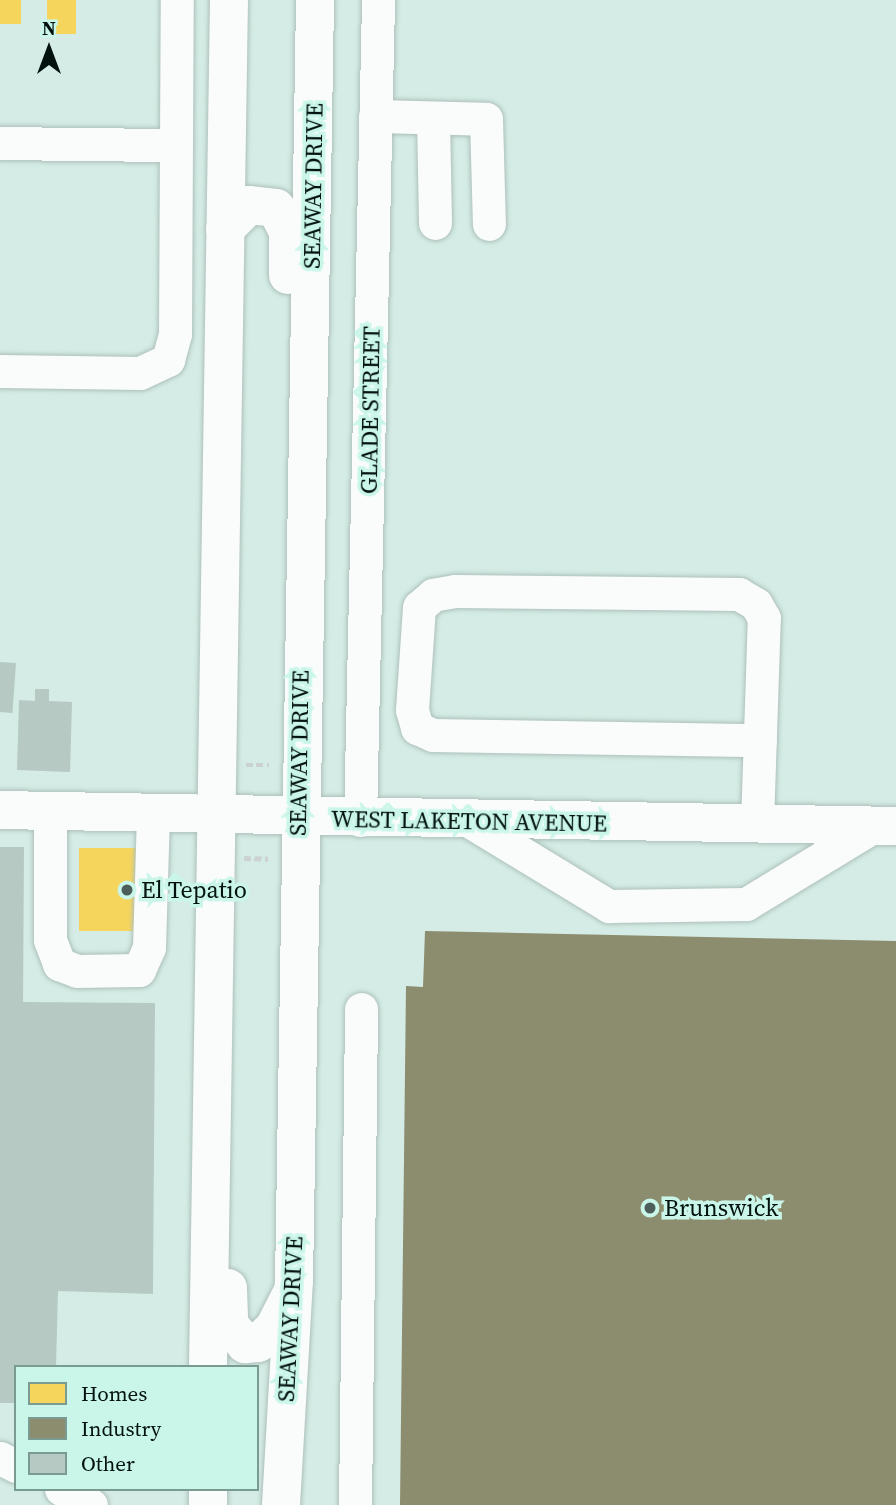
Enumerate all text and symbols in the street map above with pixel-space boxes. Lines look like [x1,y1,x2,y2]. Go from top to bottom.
north arrow [14,14,84,84]
text: N [42,15,56,41]
street label: SEAWAY DRIVE [297,102,329,270]
street label: GLADE STREET [354,326,386,494]
street label: SEAWAY DRIVE [283,669,315,837]
street label: WEST LAKETON AVENUE [330,804,608,838]
place label: El Tepatio [141,876,247,904]
marker: El Tepatio [119,882,135,898]
place label: Brunswick [664,1194,778,1222]
marker: Brunswick [642,1200,658,1216]
street label: SEAWAY DRIVE [271,1235,309,1403]
legend [14,1365,259,1491]
text: Homes [81,1379,147,1408]
text: Industry [81,1414,161,1443]
text: Other [81,1449,135,1478]

